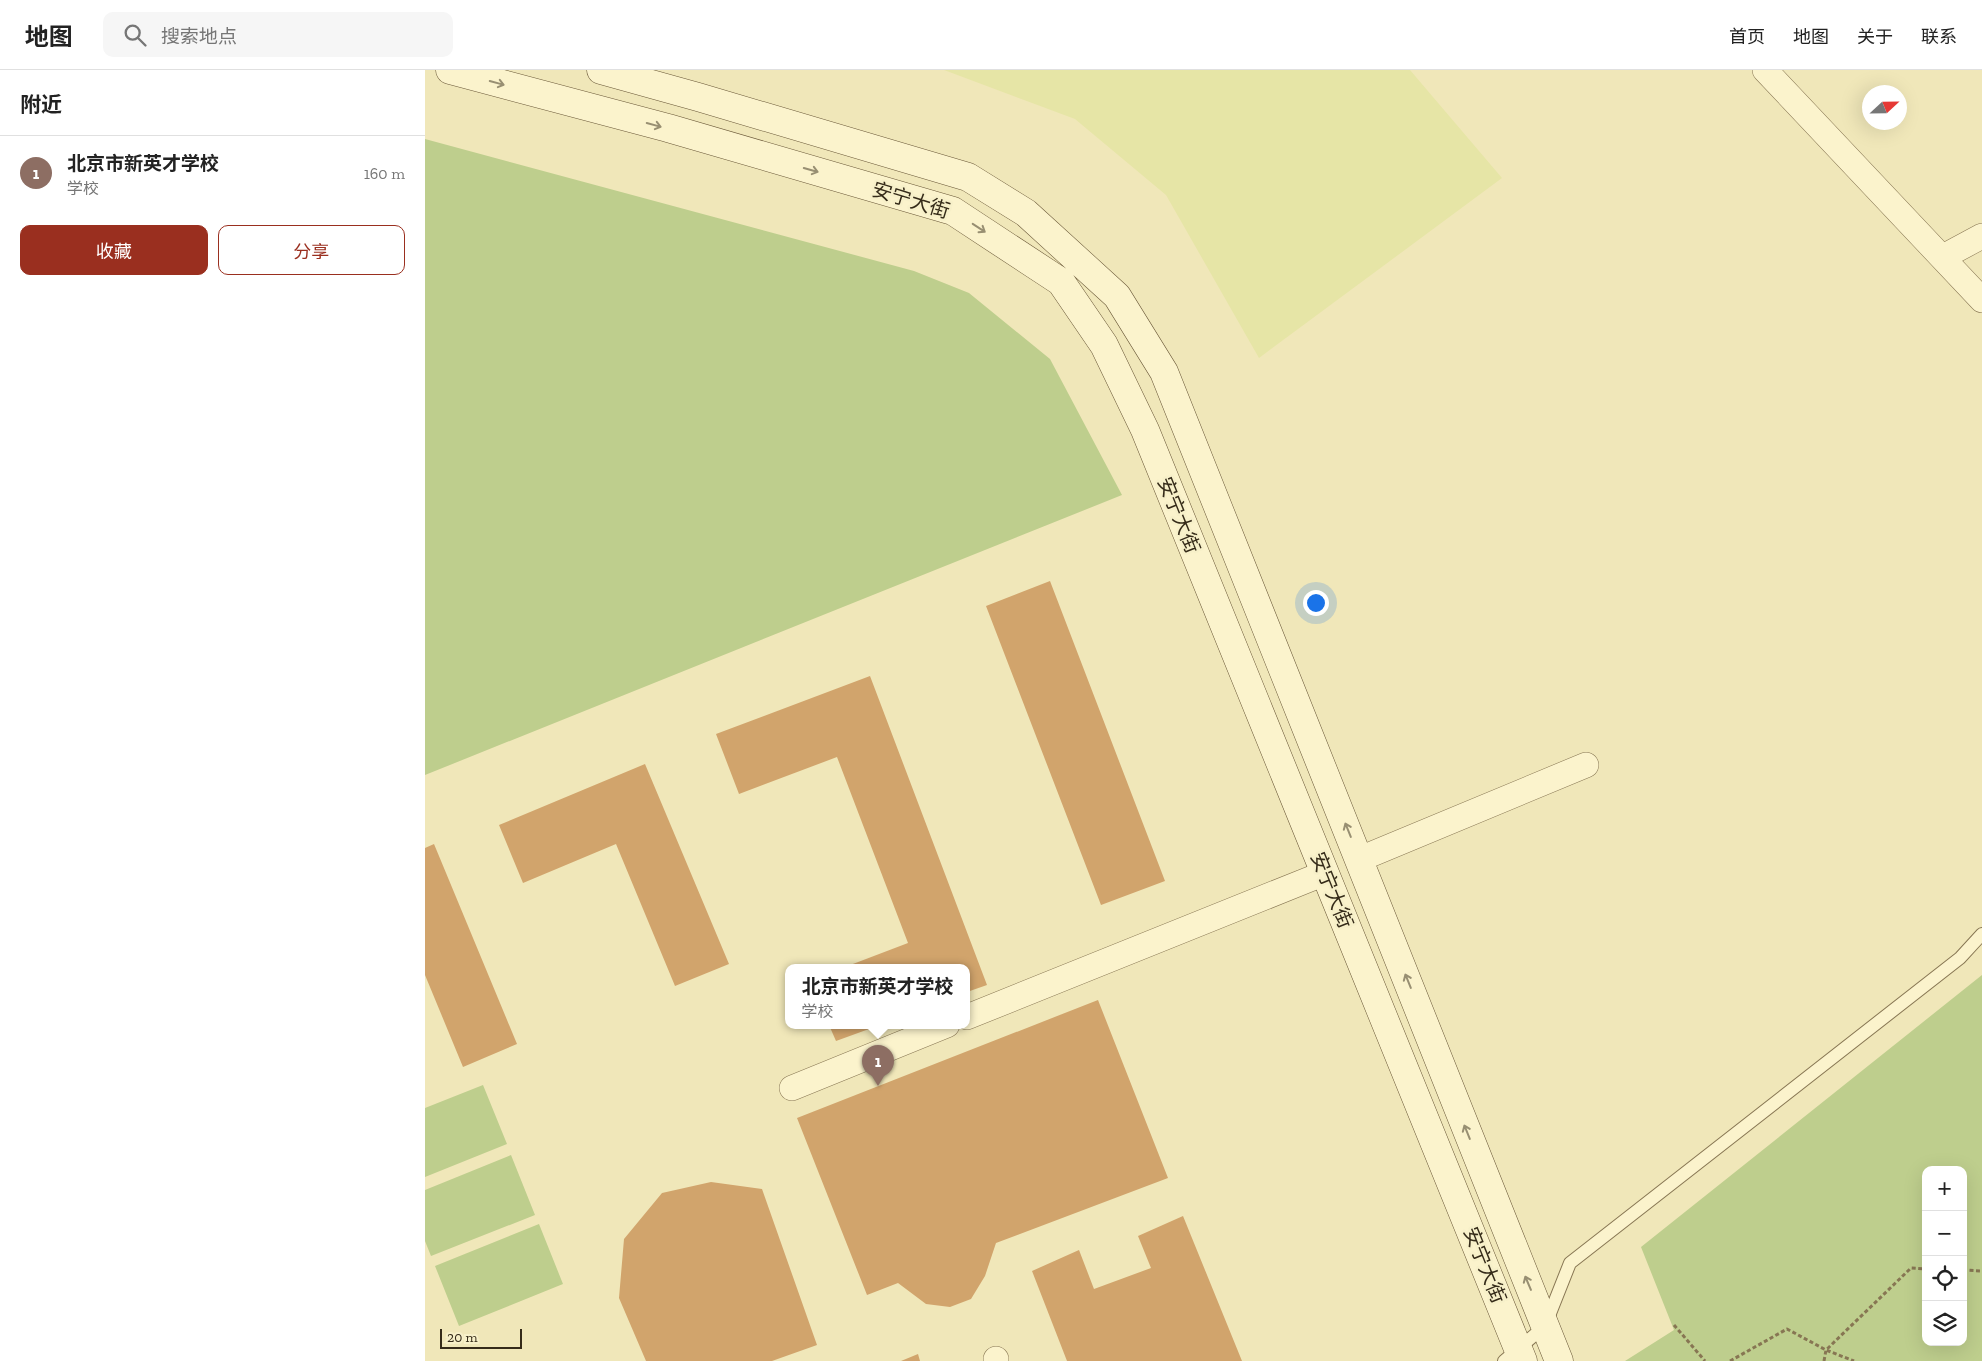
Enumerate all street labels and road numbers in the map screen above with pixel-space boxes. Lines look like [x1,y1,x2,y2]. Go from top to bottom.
street label: 安宁大街 [869,177,953,223]
street label: 安宁大街 [1153,473,1205,557]
street label: 安宁大街 [1306,848,1358,932]
street label: 安宁大街 [1459,1223,1511,1307]

